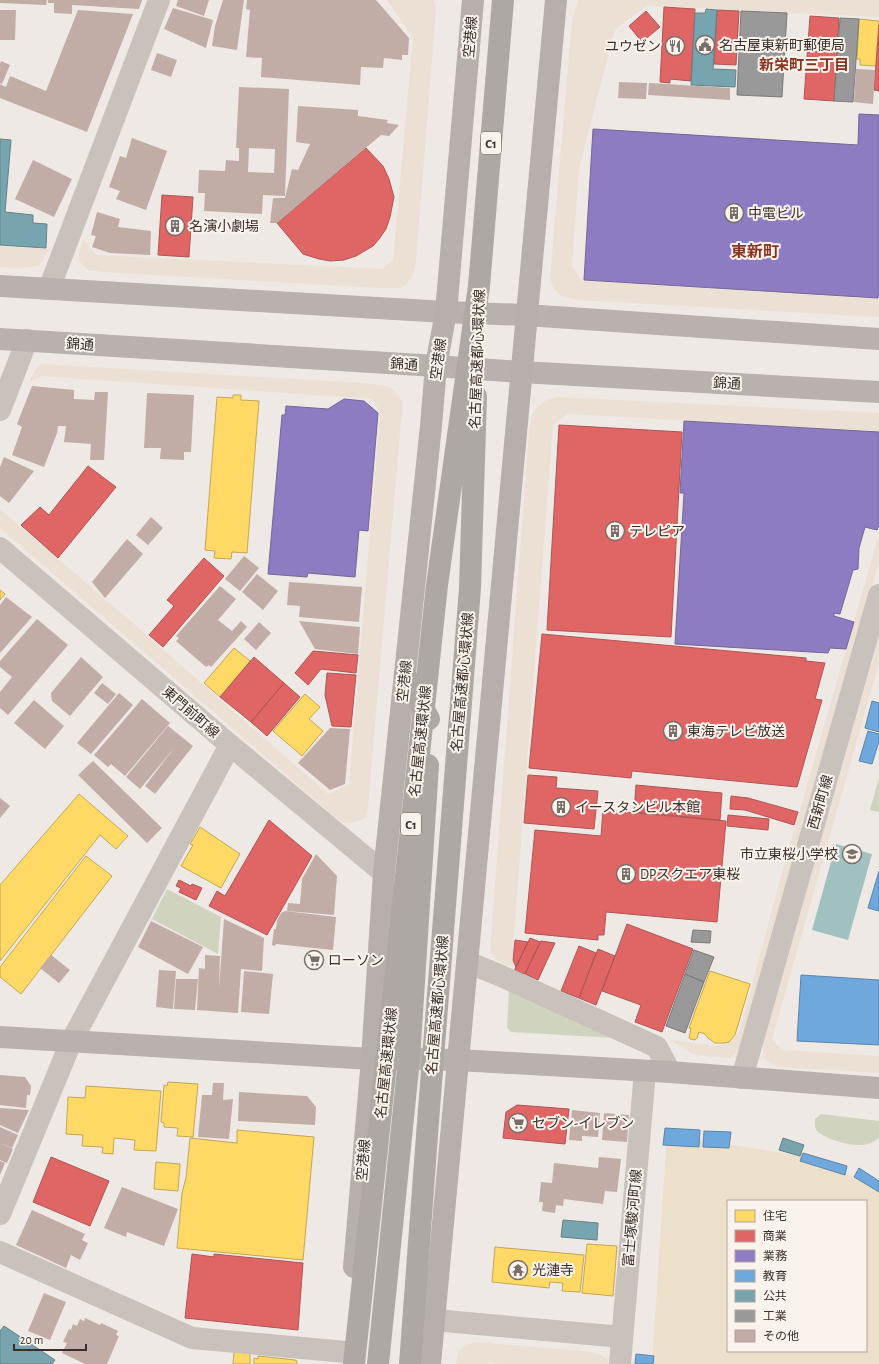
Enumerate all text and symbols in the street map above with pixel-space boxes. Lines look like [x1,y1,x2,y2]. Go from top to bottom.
street label: 空港線 [461,15,480,59]
public building icon: 名古屋東新町郵便局 [694,34,716,56]
restaurant icon: ユウゼン [664,35,686,57]
place label: 名古屋東新町郵便局 [719,38,845,53]
place label: ユウゼン [605,39,661,54]
district label: 新栄町三丁目 [759,57,849,73]
road number: C1 [481,132,501,154]
building icon: 中電ビル [723,202,745,224]
place label: 中電ビル [748,206,804,221]
building icon: 名演小劇場 [164,215,186,237]
place label: 名演小劇場 [189,219,259,234]
district label: 東新町 [731,243,779,260]
street label: 名古屋高速都心環状線 [467,289,487,429]
street label: 錦通 [65,335,95,353]
street label: 空港線 [428,337,449,381]
street label: 錦通 [389,355,419,373]
street label: 錦通 [713,374,741,392]
building icon: テレピア [604,520,626,542]
place label: テレピア [629,525,685,539]
street label: 名古屋高速都心環状線 [448,612,476,752]
street label: 空港線 [395,659,414,703]
street label: 東門前町線 [159,683,223,741]
street label: 名古屋高速環状線 [406,684,434,798]
building icon: 東海テレビ放送 [662,720,684,742]
place label: 東海テレビ放送 [687,723,785,739]
street label: 西新町線 [806,773,835,831]
building icon: イースタンビル本館 [550,796,572,818]
place label: イースタンビル本館 [575,800,700,815]
road number: C1 [401,813,421,835]
school or university icon: 市立東桜小学校 [841,843,863,865]
place label: 市立東桜小学校 [740,847,838,862]
building icon: DPスクエア東桜 [615,863,637,885]
place label: DPスクエア東桜 [640,867,740,882]
street label: 名古屋高速都心環状線 [423,935,451,1075]
supermarket icon: ローソン [303,949,325,971]
place label: ローソン [328,954,384,968]
street label: 名古屋高速環状線 [372,1006,400,1120]
supermarket icon: セブン-イレブン [507,1112,529,1134]
place label: セブン-イレブン [532,1115,634,1131]
street label: 空港線 [354,1138,373,1182]
street label: 富士塚駿河町線 [621,1169,644,1268]
legend [727,1200,867,1352]
text: 住宅 [763,1209,787,1222]
text: 商業 [763,1230,787,1242]
text: 業務 [763,1249,787,1262]
temple icon: 光漣寺 [507,1259,529,1281]
place label: 光漣寺 [532,1263,574,1278]
text: 教育 [763,1270,787,1282]
text: 公共 [763,1290,787,1302]
text: 工業 [763,1310,787,1322]
scale bar [14,1326,86,1352]
text: その他 [763,1330,799,1342]
text: 20 m [20,1334,43,1346]

